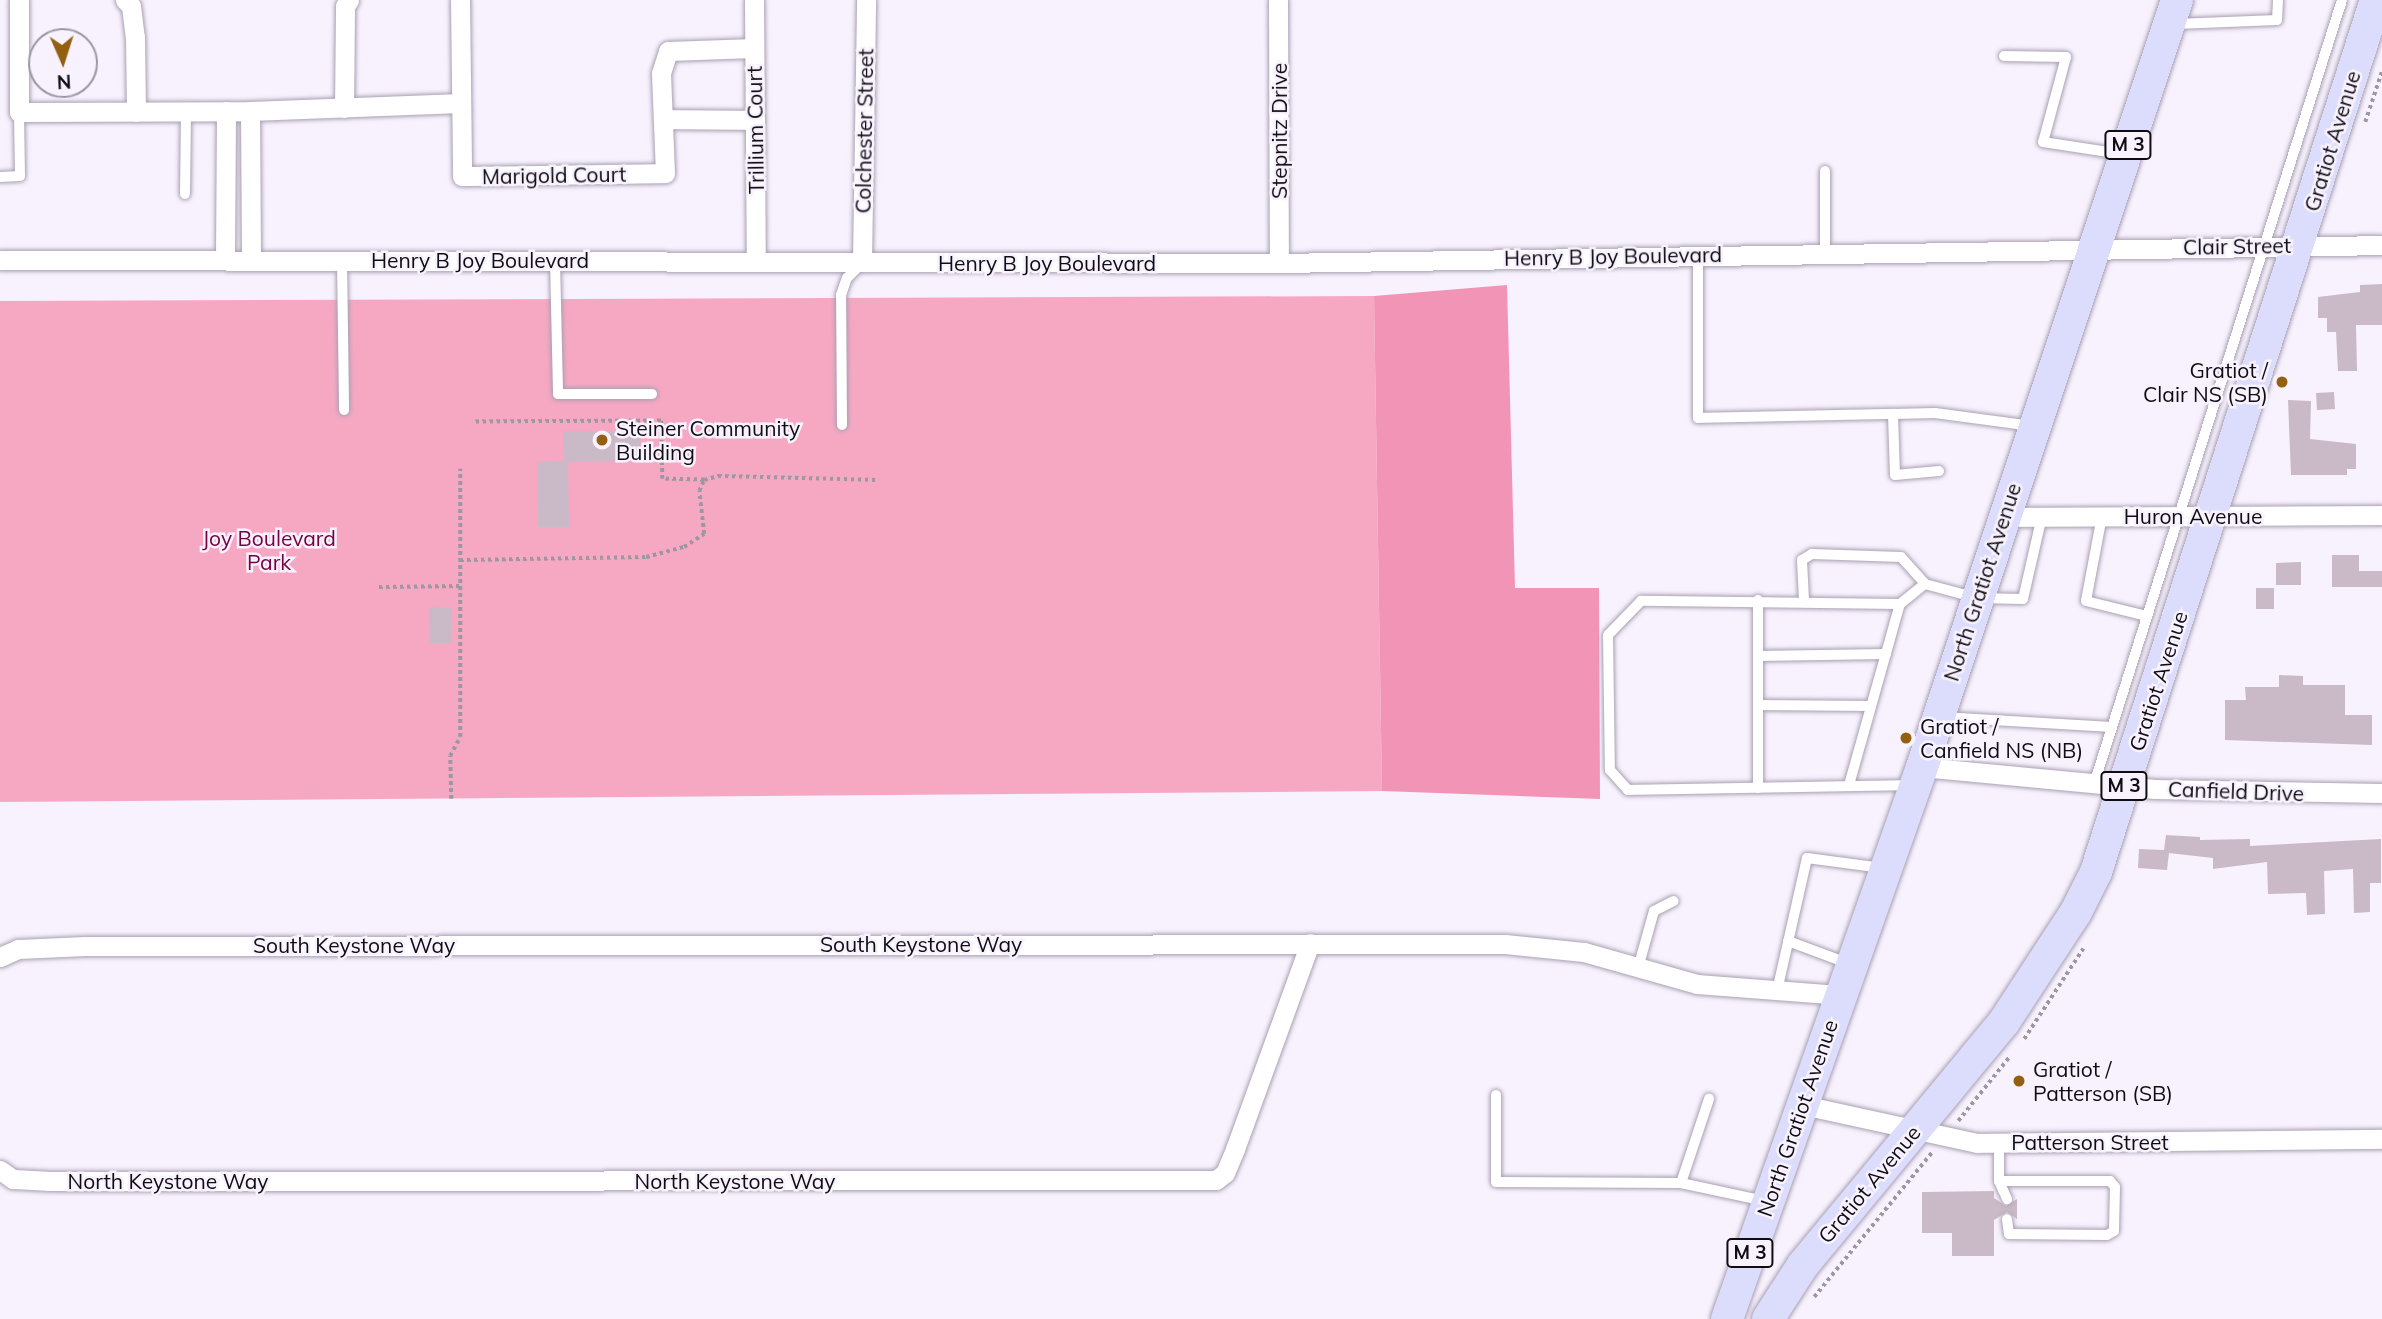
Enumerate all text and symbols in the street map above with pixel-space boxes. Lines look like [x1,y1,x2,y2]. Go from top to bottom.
north arrow [28,28,98,98]
street label: Colchester Street [850,48,878,214]
street label: Stepnitz Drive [1266,63,1292,199]
street label: Trillium Court [741,66,769,194]
street label: Gratiot Avenue [2299,68,2365,214]
text: N [56,70,72,94]
road number: M 3 [2104,130,2152,160]
street label: Marigold Court [482,161,626,189]
street label: Clair Street [2183,232,2291,260]
street label: Henry B Joy Boulevard [1504,241,1722,271]
street label: Henry B Joy Boulevard [371,247,589,273]
street label: Henry B Joy Boulevard [938,250,1156,276]
place label: Gratiot / Clair NS (SB) [2143,357,2268,407]
marker: Gratiot / Clair NS (SB) [2274,374,2290,390]
place label: Steiner Community Building [616,415,800,465]
marker: Steiner Community Building [594,432,610,448]
street label: North Gratiot Avenue [1938,480,2026,684]
street label: Huron Avenue [2124,503,2262,529]
park label: Joy Boulevard Park [202,525,336,575]
street label: Gratiot Avenue [2124,608,2192,754]
place label: Gratiot / Canfield NS (NB) [1920,713,2083,763]
marker: Gratiot / Canfield NS (NB) [1898,730,1914,746]
road number: M 3 [2100,771,2148,802]
street label: Canfield Drive [2167,776,2305,806]
street label: South Keystone Way [820,931,1022,957]
street label: South Keystone Way [253,932,455,958]
street label: North Gratiot Avenue [1751,1016,1843,1220]
place label: Gratiot / Patterson (SB) [2033,1056,2173,1106]
marker: Gratiot / Patterson (SB) [2011,1073,2027,1089]
street label: Gratiot Avenue [1813,1120,1925,1248]
street label: Patterson Street [2011,1129,2169,1155]
street label: North Keystone Way [68,1168,268,1194]
street label: North Keystone Way [635,1168,835,1194]
road number: M 3 [1726,1238,1774,1268]

